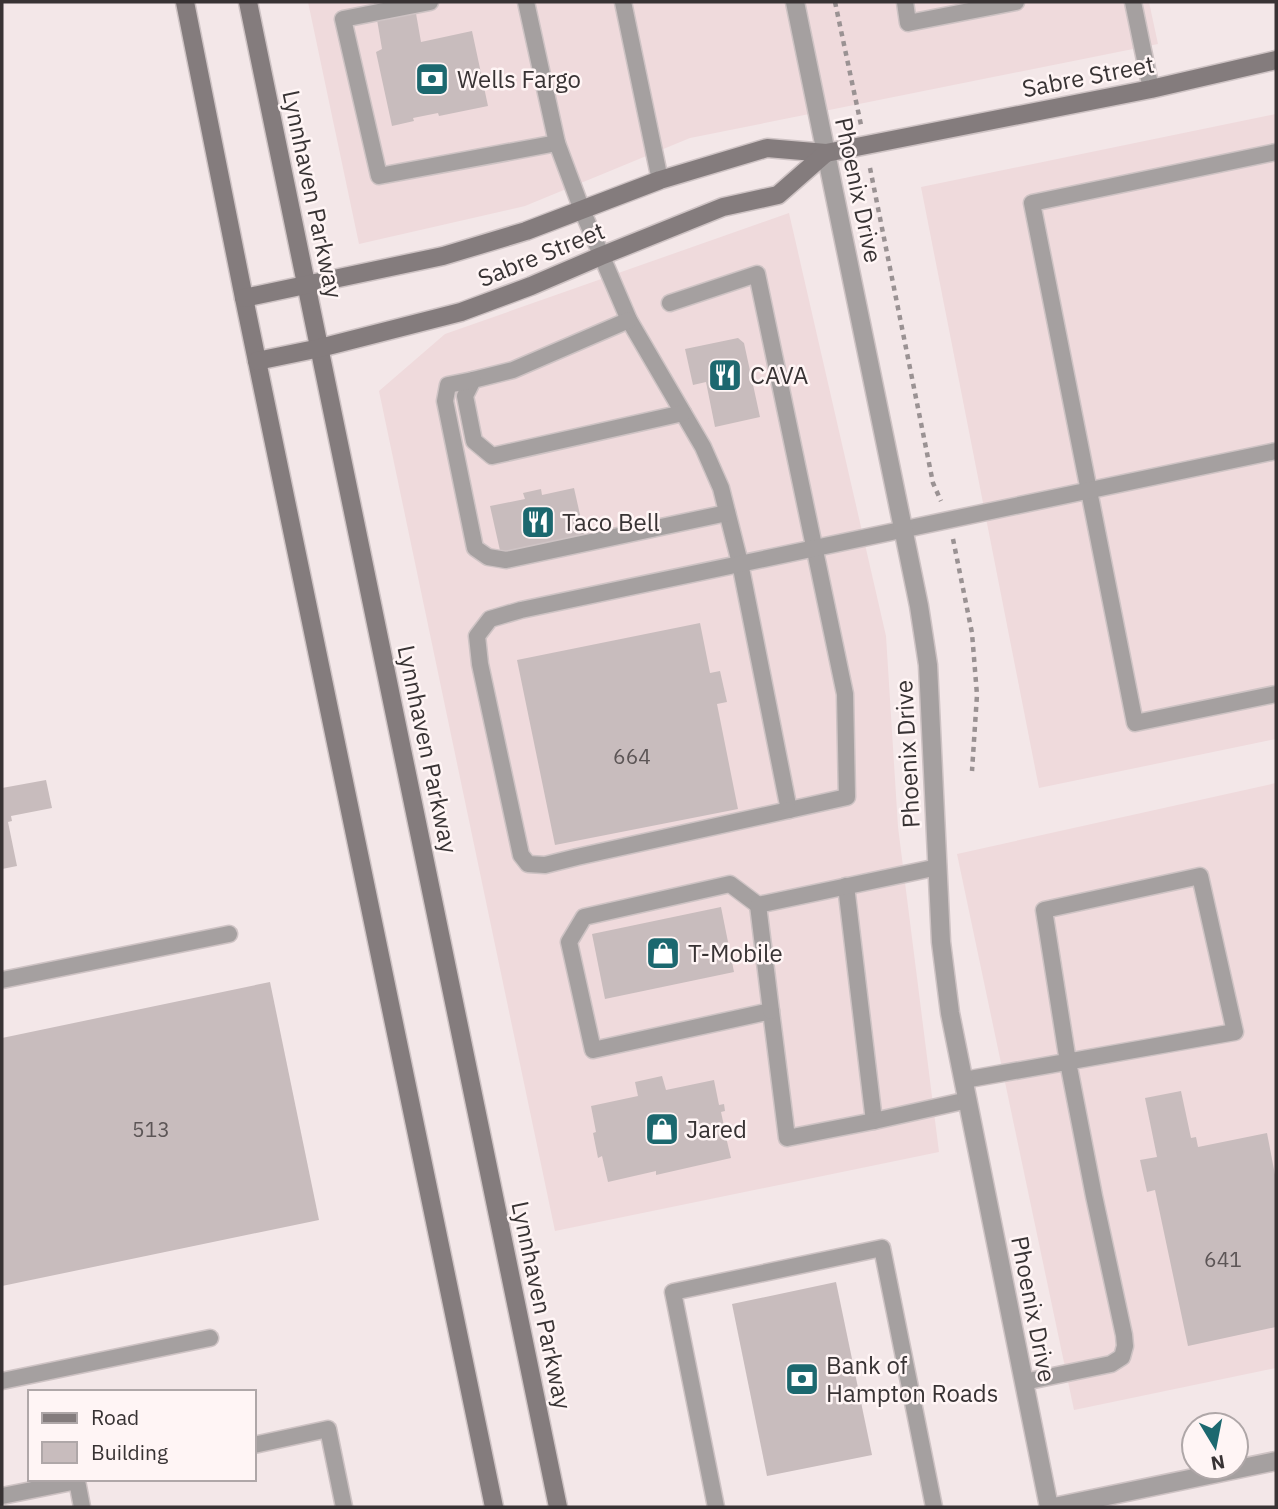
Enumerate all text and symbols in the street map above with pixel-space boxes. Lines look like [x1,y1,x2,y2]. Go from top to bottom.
street label: Sabre Street [1019,48,1157,104]
bank icon: Wells Fargo [413,60,451,98]
place label: Wells Fargo [457,63,581,95]
street label: Lynnhaven Parkway [275,87,351,301]
street label: Phoenix Drive [828,114,890,266]
street label: Sabre Street [473,214,609,294]
restaurant icon: CAVA [706,356,744,394]
place label: CAVA [750,359,808,391]
restaurant icon: Taco Bell [519,503,557,541]
place label: Taco Bell [562,506,660,538]
street label: Lynnhaven Parkway [390,642,466,856]
street label: Phoenix Drive [887,679,927,829]
house number: 664 [613,742,651,770]
shop icon: T-Mobile [644,934,682,972]
place label: T-Mobile [688,937,783,969]
shop icon: Jared [643,1110,681,1148]
place label: Jared [686,1113,747,1145]
house number: 513 [132,1115,170,1143]
street label: Lynnhaven Parkway [504,1198,580,1412]
street label: Phoenix Drive [1004,1233,1064,1385]
house number: 641 [1204,1245,1242,1273]
place label: Bank of Hampton Roads [826,1349,998,1409]
bank icon: Bank of Hampton Roads [783,1360,821,1398]
legend [28,1390,256,1481]
text: Road [91,1403,139,1431]
north arrow [1180,1411,1250,1481]
text: Building [91,1438,168,1466]
text: N [1209,1450,1227,1476]

